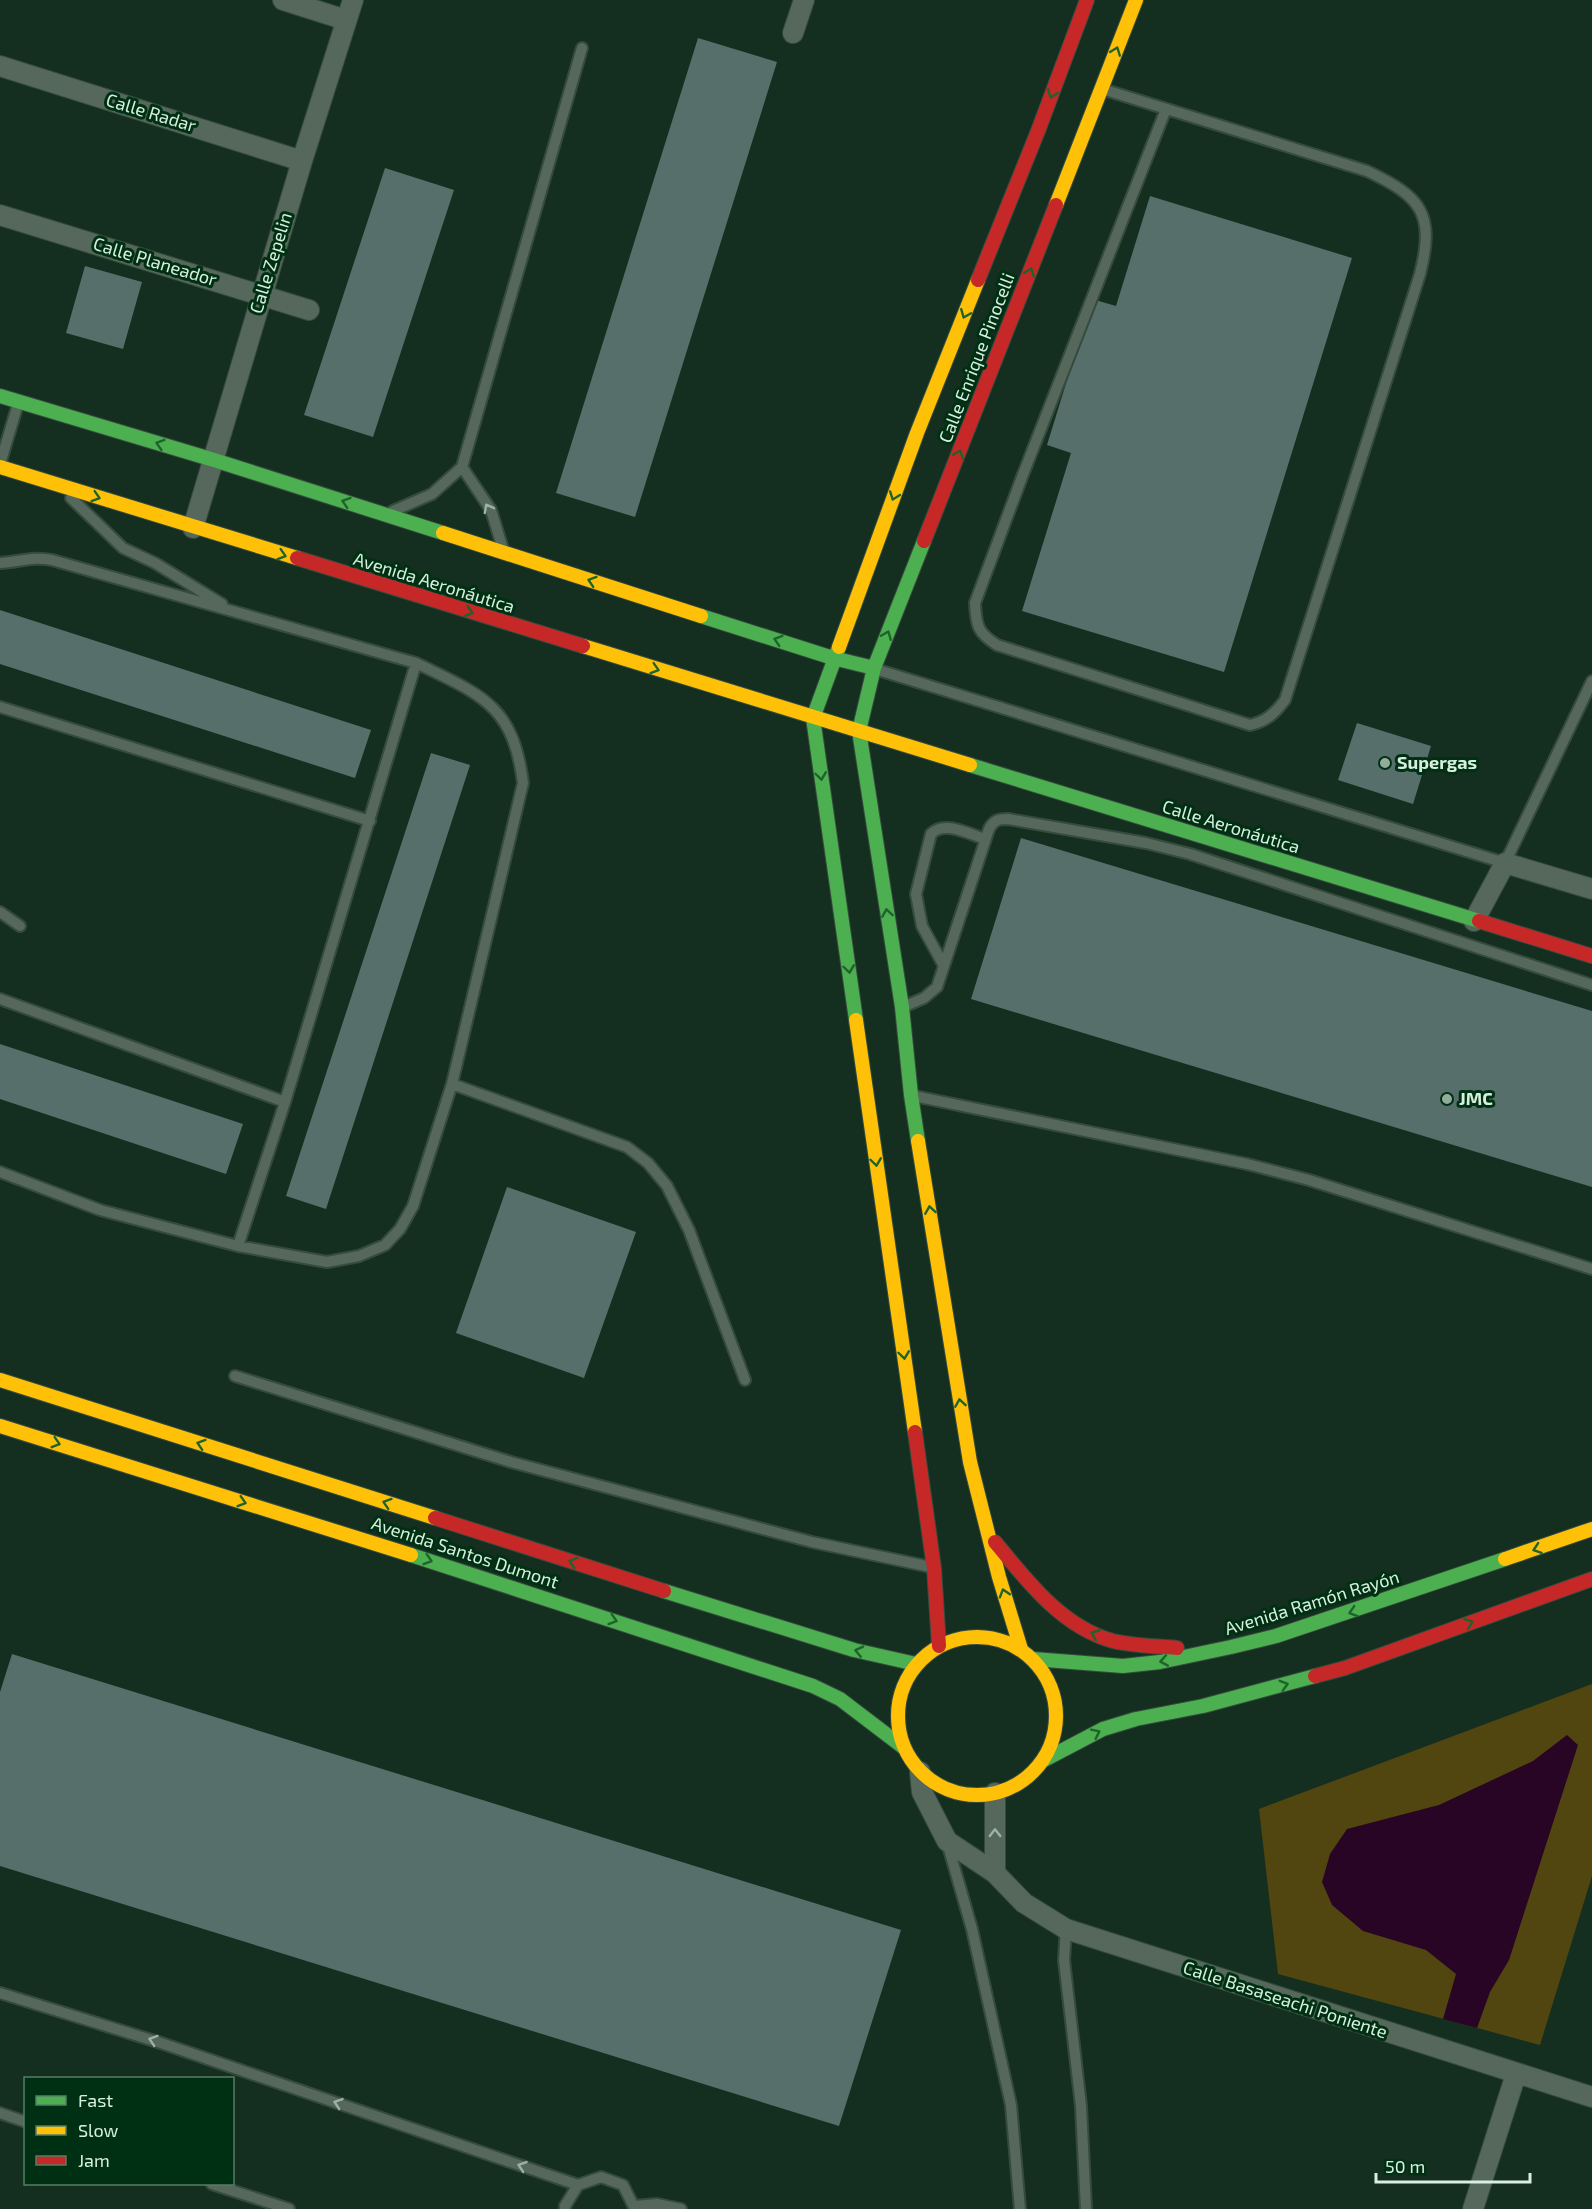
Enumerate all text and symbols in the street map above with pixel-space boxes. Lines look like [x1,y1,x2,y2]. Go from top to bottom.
one-way arrow [1109,47,1122,57]
street label: Calle Radar [104,88,199,136]
one-way arrow [1047,88,1059,99]
street label: Calle Zepelin [244,209,296,316]
street label: Calle Planeador [91,232,220,290]
one-way arrow [1023,267,1036,278]
street label: Calle Enrique Pinocelli [934,270,1019,446]
one-way arrow [959,309,972,319]
one-way arrow [155,439,166,451]
one-way arrow [952,449,964,460]
one-way arrow [90,490,101,502]
one-way arrow [888,490,901,501]
one-way arrow [341,497,352,509]
one-way arrow [484,503,495,514]
street label: Avenida Aeronáutica [351,547,518,617]
one-way arrow [276,548,287,560]
one-way arrow [587,575,598,588]
one-way arrow [463,605,474,617]
one-way arrow [880,630,892,641]
one-way arrow [773,635,784,647]
one-way arrow [649,662,660,674]
place label: Supergas [1397,751,1477,773]
marker: Supergas [1378,756,1392,770]
one-way arrow [815,771,827,780]
street label: Calle Aeronáutica [1160,795,1303,857]
one-way arrow [882,909,894,918]
one-way arrow [842,964,854,973]
place label: JMC [1459,1087,1493,1109]
marker: JMC [1440,1092,1454,1106]
one-way arrow [870,1157,882,1166]
one-way arrow [924,1206,936,1215]
one-way arrow [897,1350,909,1359]
one-way arrow [955,1398,967,1407]
one-way arrow [50,1436,61,1448]
one-way arrow [196,1438,207,1451]
one-way arrow [236,1494,247,1507]
one-way arrow [382,1498,393,1510]
street label: Avenida Santos Dumont [369,1511,562,1593]
one-way arrow [1532,1542,1543,1554]
one-way arrow [422,1553,433,1565]
one-way arrow [568,1557,579,1569]
street label: Avenida Ramón Rayón [1222,1565,1402,1639]
one-way arrow [999,1588,1011,1599]
one-way arrow [1348,1605,1359,1617]
one-way arrow [607,1613,618,1626]
one-way arrow [1463,1618,1474,1631]
one-way arrow [1090,1629,1101,1641]
one-way arrow [854,1645,864,1658]
one-way arrow [1159,1654,1169,1667]
one-way arrow [1278,1680,1289,1692]
one-way arrow [1089,1729,1100,1741]
one-way arrow [989,1828,1001,1837]
street label: Calle Basaseachi Poniente [1180,1956,1390,2042]
one-way arrow [148,2035,159,2047]
legend [24,2077,234,2185]
text: Fast [78,2089,113,2111]
one-way arrow [333,2098,344,2110]
text: Slow [78,2119,119,2141]
scale bar [1376,2146,1530,2184]
text: Jam [78,2149,110,2171]
text: 50 m [1385,2155,1425,2177]
one-way arrow [517,2161,528,2174]

